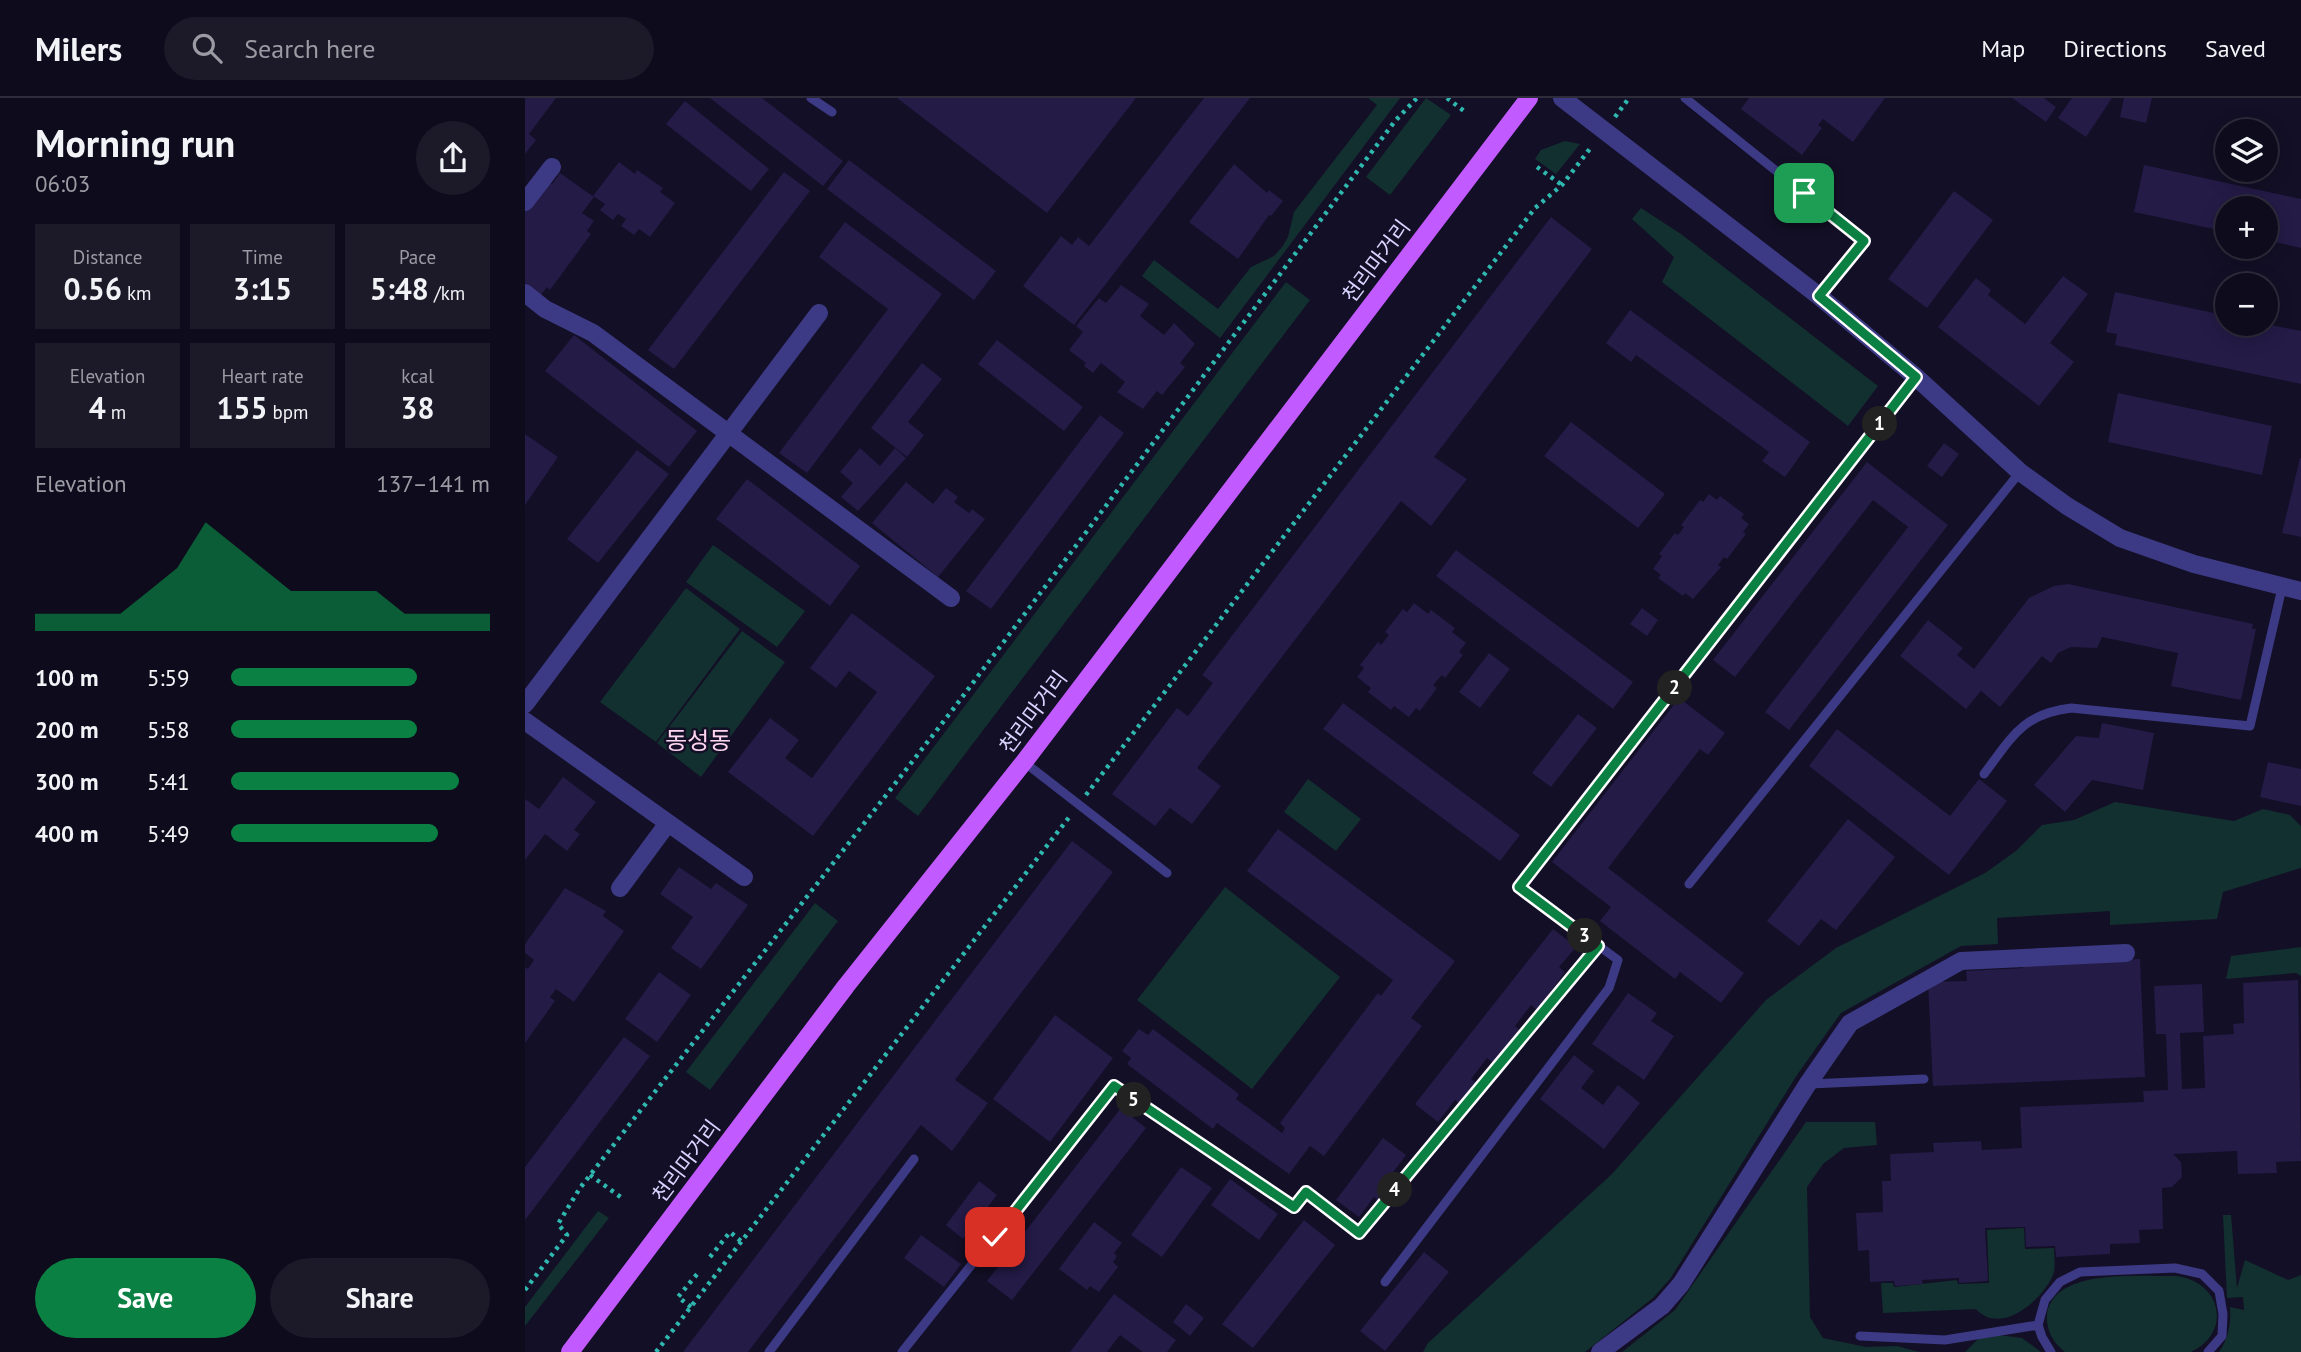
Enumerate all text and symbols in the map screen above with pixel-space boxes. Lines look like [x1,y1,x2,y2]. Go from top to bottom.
search box [164,17,654,80]
text: Milers [35,27,122,70]
icon: search [188,29,226,67]
text: Search here [244,32,375,65]
text: Map [1981,33,2025,64]
text: Directions [2063,33,2167,64]
text: Saved [2205,33,2266,64]
text: Morning run [35,118,235,167]
map controls [2215,119,2278,336]
button: layers [2215,119,2278,182]
button: share [416,121,490,195]
pin [1774,163,1834,223]
text: 06:03 [35,169,90,198]
icon: arrive [1785,174,1823,212]
button: + [2215,196,2278,259]
street label: 천리마거리 [1336,214,1416,308]
text: Distance [73,245,142,269]
text: Time [242,245,283,269]
text: Pace [399,245,436,269]
text: 0.56 [63,269,122,308]
text: 3:15 [233,269,292,308]
text: 5:48 [370,269,429,308]
button: − [2215,273,2278,336]
text: km [122,281,152,305]
text: /km [429,281,465,305]
text: Elevation [70,364,145,388]
text: Heart rate [221,364,304,388]
text: kcal [401,364,434,388]
text: 4 [89,388,106,427]
text: 155 [216,388,267,427]
text: 38 [400,388,435,427]
text: m [106,400,126,424]
text: bpm [267,400,309,424]
pin: 1 [1863,406,1897,442]
text: 1 [1874,411,1885,435]
text: Elevation [35,469,127,498]
text: 137–141 m [376,469,490,498]
text: 100 m [35,663,98,692]
text: 5:59 [147,663,190,692]
street label: 천리마거리 [993,665,1073,759]
pin: 2 [1657,670,1693,706]
text: 2 [1669,675,1680,699]
text: 200 m [35,715,98,744]
text: 5:58 [147,715,190,744]
district label: 동성동 [665,725,731,756]
text: 300 m [35,767,98,796]
text: 5:41 [147,767,190,796]
text: 400 m [35,819,98,848]
text: 5:49 [147,819,190,848]
pin: 3 [1567,918,1603,954]
text: 3 [1579,923,1590,947]
pin: 5 [1117,1082,1151,1118]
text: 5 [1128,1087,1139,1111]
street label: 천리마거리 [646,1114,726,1208]
pin: 4 [1377,1172,1413,1208]
text: 4 [1389,1177,1400,1201]
pin [965,1207,1025,1267]
icon: check [976,1218,1014,1256]
button: Save [35,1258,256,1338]
button: Share [270,1258,490,1338]

